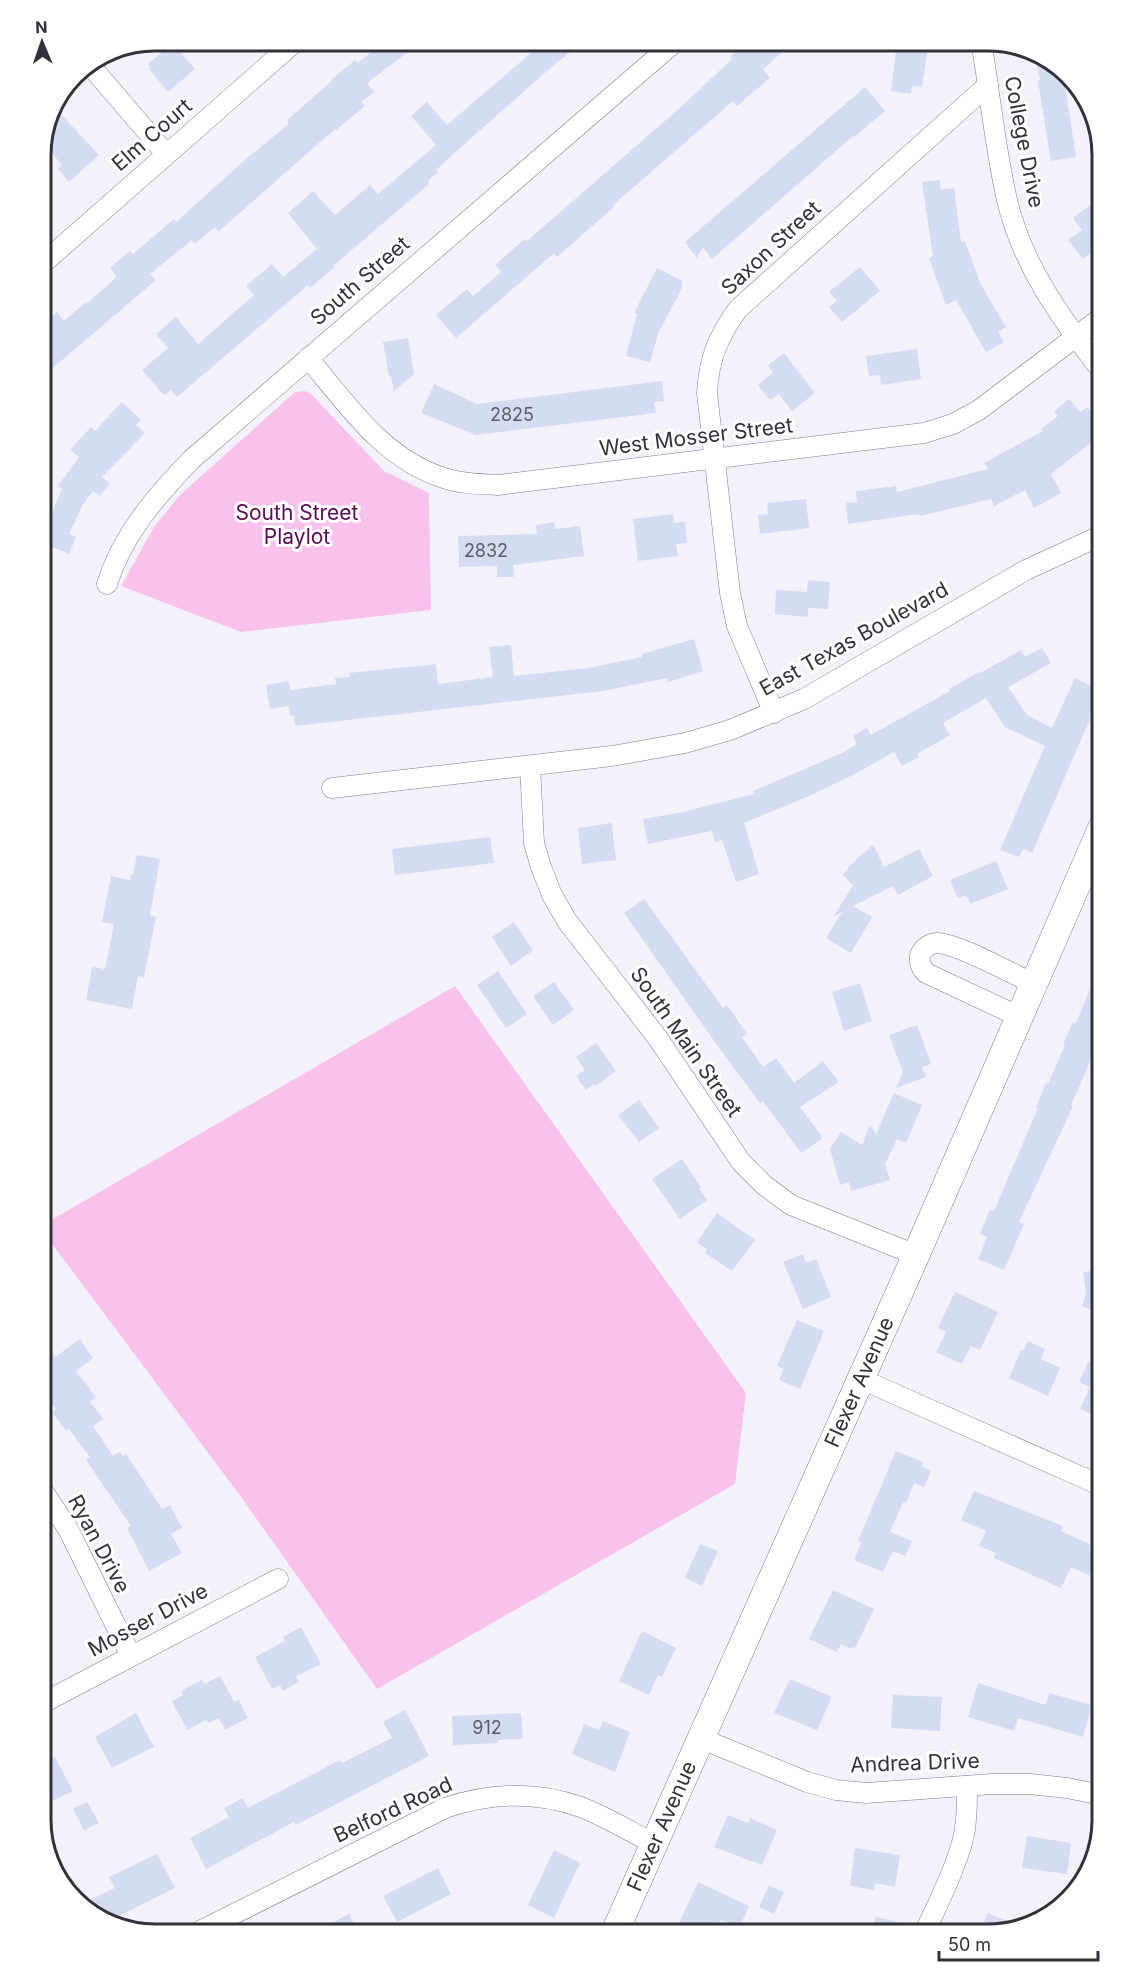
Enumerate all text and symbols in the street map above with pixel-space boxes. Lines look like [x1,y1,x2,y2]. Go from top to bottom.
north arrow [12,12,72,72]
text: N [35,17,48,37]
street label: College Drive [999,74,1049,210]
street label: Elm Court [107,93,197,176]
street label: Saxon Street [716,195,826,300]
street label: South Street [305,231,414,330]
house number: 2825 [490,404,534,425]
street label: West Mosser Street [598,412,794,461]
park label: South Street Playlot [236,500,359,549]
house number: 2832 [464,540,508,561]
street label: East Texas Boulevard [755,576,952,701]
street label: South Main Street [625,962,748,1122]
street label: Flexer Avenue [819,1313,899,1451]
street label: Ryan Drive [63,1490,136,1597]
street label: Mosser Drive [84,1578,212,1662]
house number: 912 [472,1717,502,1738]
street label: Andrea Drive [850,1748,980,1777]
street label: Flexer Avenue [622,1757,701,1895]
street label: Belford Road [330,1771,456,1848]
scale bar [939,1924,1098,1962]
text: 50 m [948,1934,991,1955]

